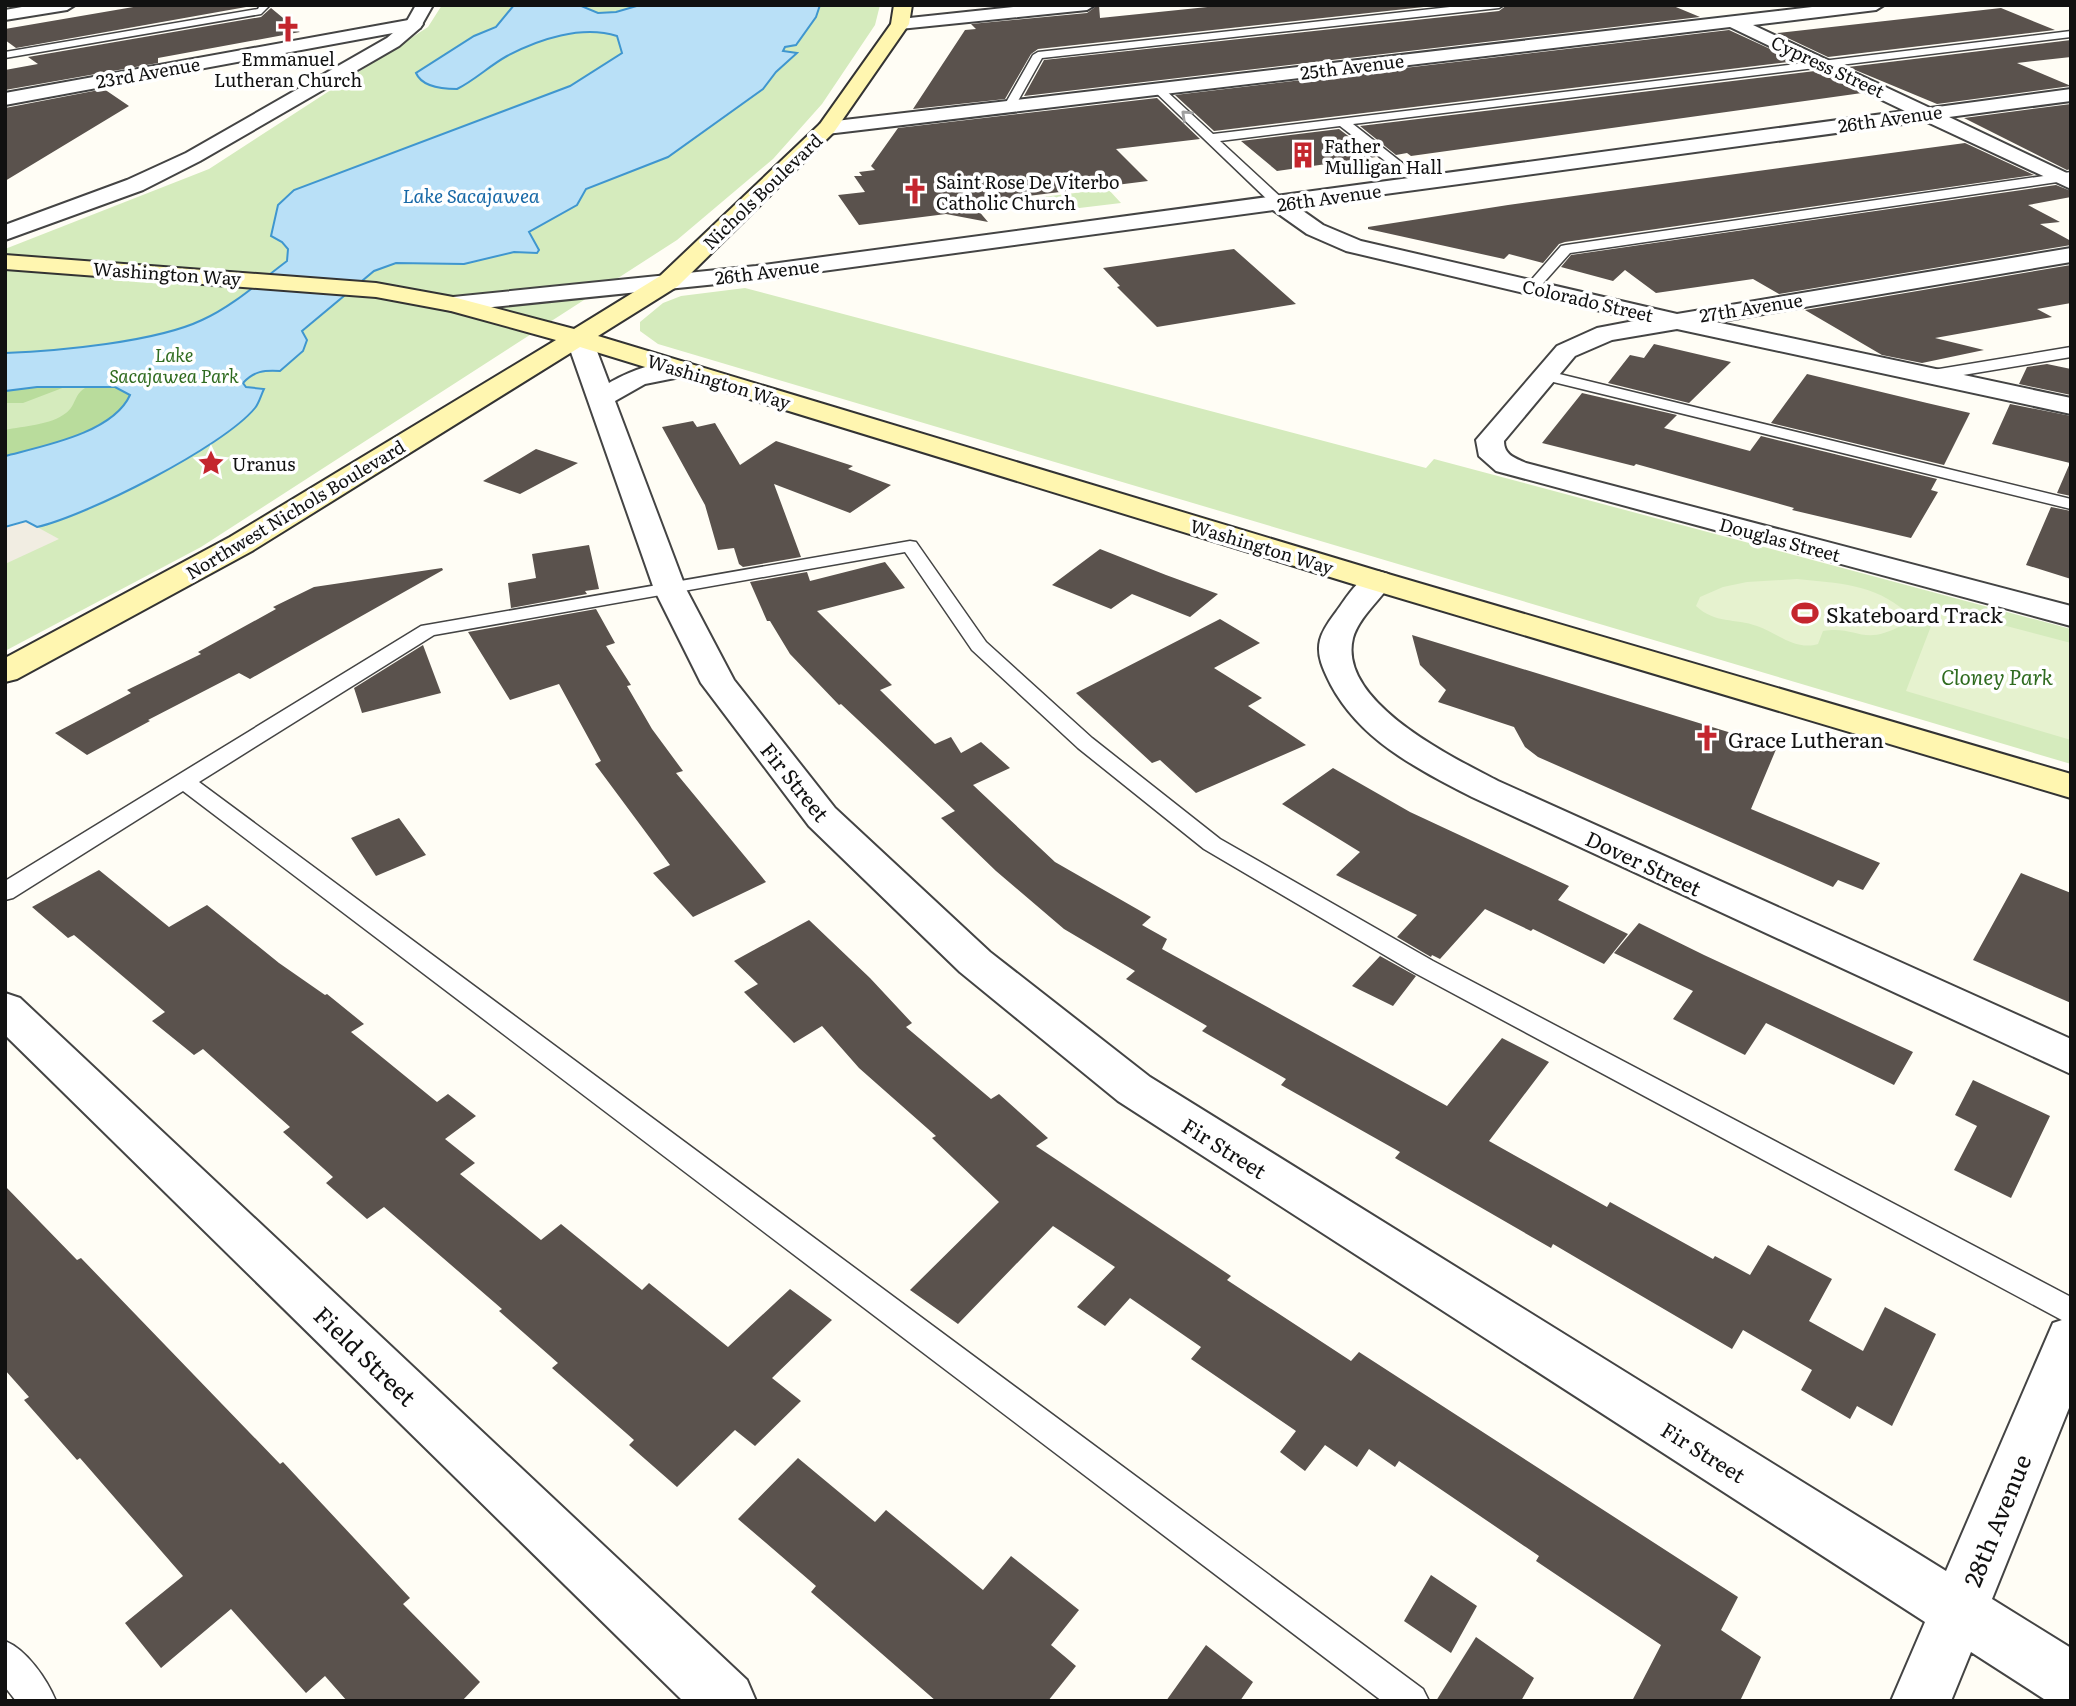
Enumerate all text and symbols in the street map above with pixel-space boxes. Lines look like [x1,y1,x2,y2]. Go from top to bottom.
church icon: Emmanuel Lutheran Church [273,14,303,44]
street label: Cypress Street [1767,28,1890,104]
place label: Emmanuel Lutheran Church [214,45,362,93]
street label: 25th Avenue [1299,46,1405,86]
street label: 23rd Avenue [94,50,202,94]
street label: 26th Avenue [1836,97,1944,139]
one-way arrow [1181,111,1194,123]
street label: Nichols Boulevard [696,127,828,255]
place label: Father Mulligan Hall [1324,132,1442,180]
building icon: Father Mulligan Hall [1288,140,1318,170]
place label: Saint Rose De Viterbo Catholic Church [936,168,1120,216]
church icon: Saint Rose De Viterbo Catholic Church [900,176,930,206]
street label: 26th Avenue [1275,176,1383,218]
water label: Lake Sacajawea [402,181,540,209]
street label: 26th Avenue [713,251,821,291]
street label: Washington Way [92,254,243,292]
street label: Colorado Street [1520,272,1657,328]
street label: 27th Avenue [1697,286,1805,328]
park label: Lake Sacajawea Park [109,341,239,389]
street label: Washington Way [644,346,795,416]
street label: Northwest Nichols Boulevard [180,433,410,585]
place icon: Uranus [196,448,226,478]
place label: Uranus [232,450,295,477]
street label: Douglas Street [1716,510,1844,568]
street label: Washington Way [1187,511,1338,581]
sports icon: Skateboard Track [1790,598,1820,628]
place label: Skateboard Track [1826,598,2003,629]
park label: Cloney Park [1941,660,2054,691]
church icon: Grace Lutheran [1692,723,1722,753]
place label: Grace Lutheran [1728,723,1884,754]
street label: Fir Street [754,735,838,828]
street label: Dover Street [1581,822,1708,903]
street label: Fir Street [1177,1109,1274,1185]
street label: Field Street [307,1297,425,1413]
street label: Fir Street [1656,1413,1753,1489]
street label: 28th Avenue [1954,1449,2038,1591]

